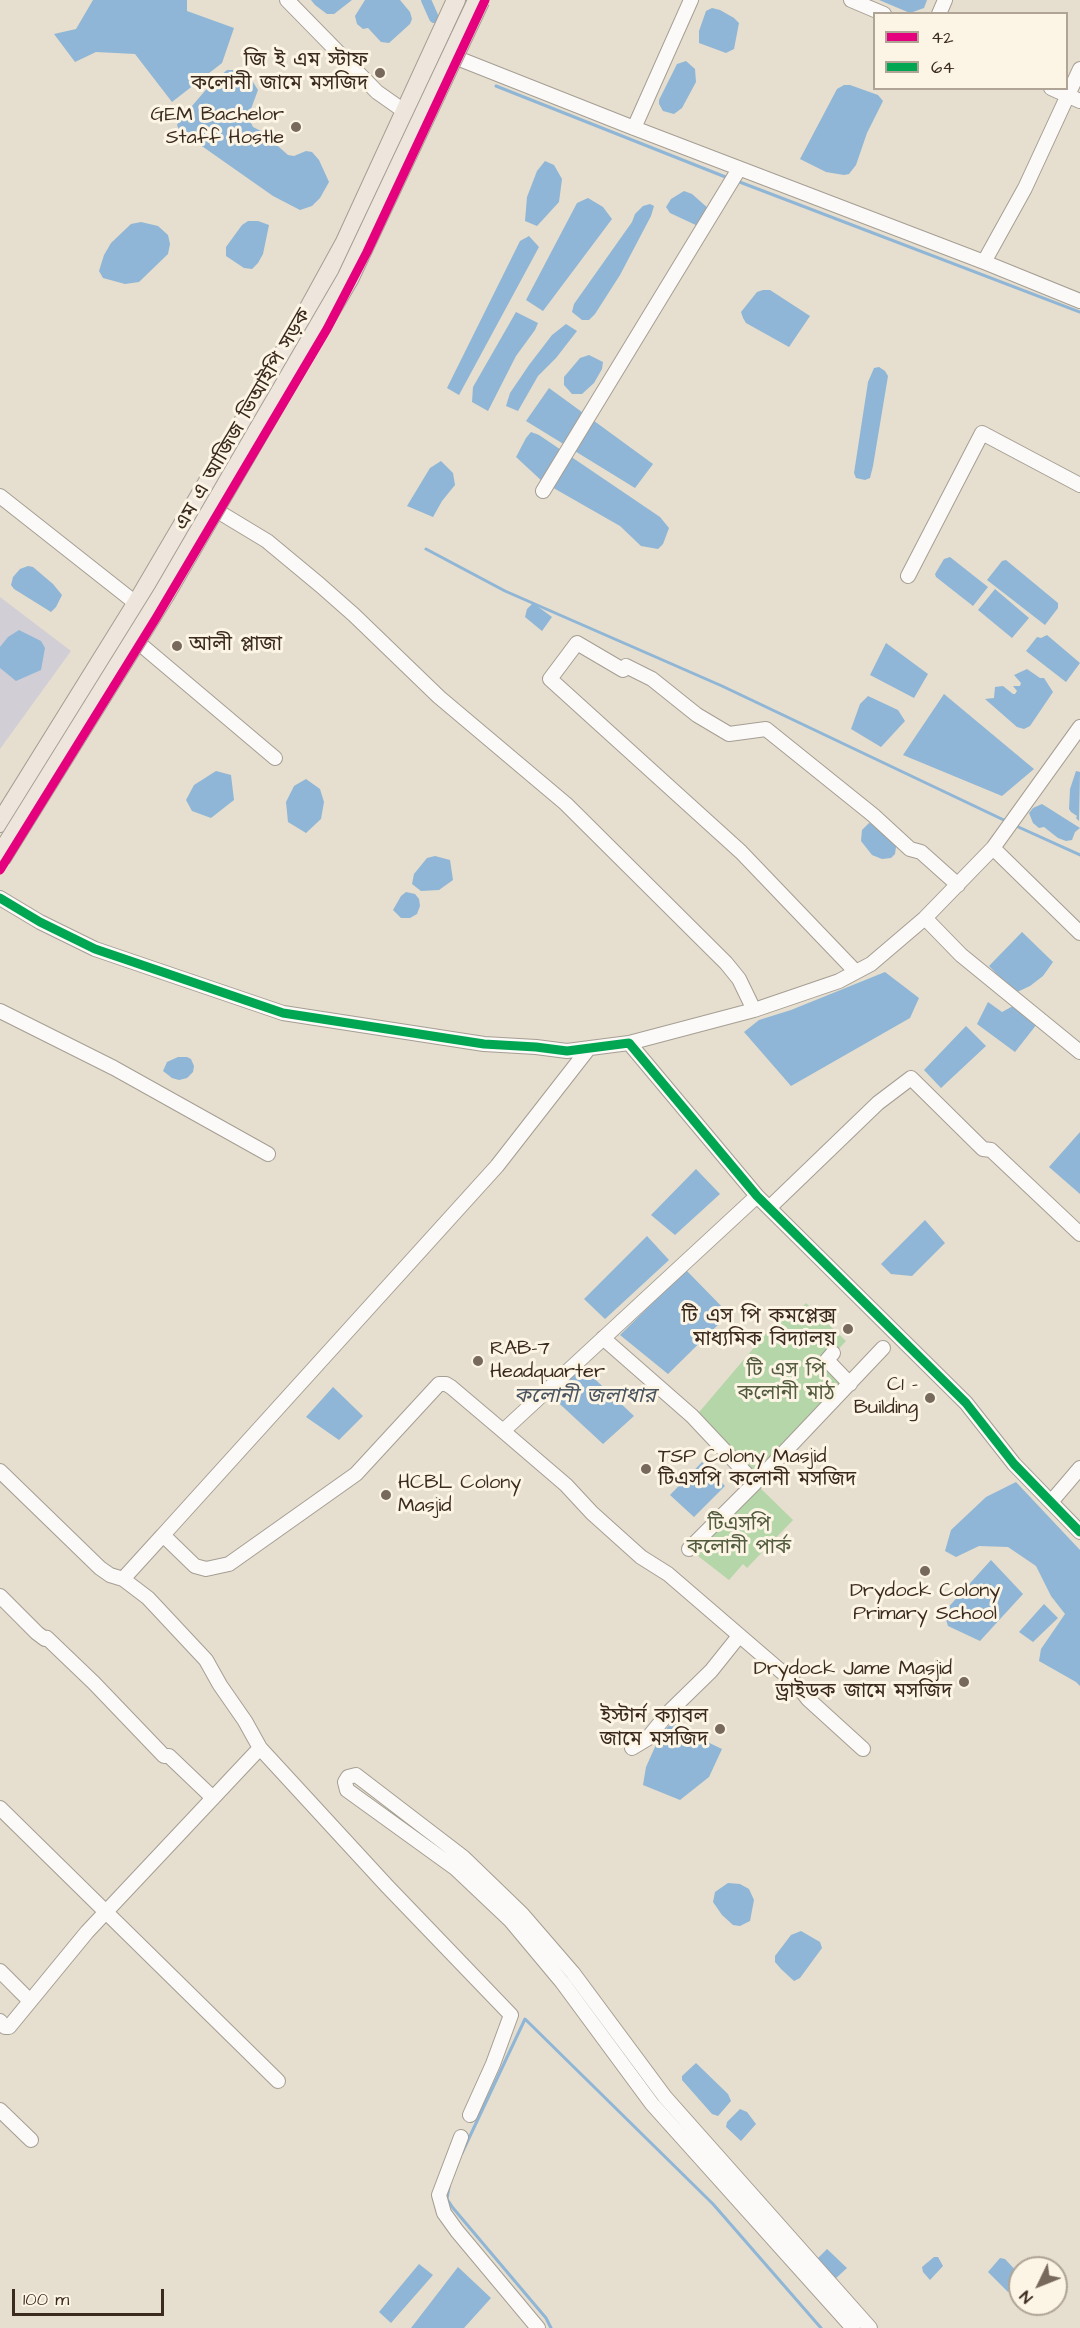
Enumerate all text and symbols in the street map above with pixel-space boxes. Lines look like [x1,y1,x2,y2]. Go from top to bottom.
legend [873,12,1068,90]
text: 42 [931,25,954,50]
place label: জি ই এম স্টাফ কলোনী জামে মসজিদ [191,50,368,97]
text: 64 [931,55,955,80]
marker: জি ই এম স্টাফ কলোনী জামে মসজিদ [373,66,387,80]
place label: GEM Bachelor Staff Hostle [151,104,284,151]
marker: GEM Bachelor Staff Hostle [289,120,303,134]
street label: এম এ আজিজ ভিআইপি সড়ক [171,305,317,535]
place label: আলী প্লাজা [189,634,282,658]
marker: আলী প্লাজা [170,639,184,653]
place label: টি এস পি কমপ্লেক্স মাধ্যমিক বিদ্যালয় [682,1306,836,1353]
marker: টি এস পি কমপ্লেক্স মাধ্যমিক বিদ্যালয় [841,1322,855,1336]
place label: RAB-7 Headquarter [490,1338,605,1385]
marker: RAB-7 Headquarter [471,1354,485,1368]
park label: টি এস পি কলোনী মাঠ [737,1360,835,1407]
place label: C1 - Building [854,1374,918,1421]
water label: কলোনী জলাধার [514,1385,656,1411]
marker: C1 - Building [923,1391,937,1405]
place label: TSP Colony Masjid টিএসপি কলোনী মসজিদ [658,1446,856,1493]
marker: TSP Colony Masjid টিএসপি কলোনী মসজিদ [639,1462,653,1476]
place label: HCBL Colony Masjid [398,1472,521,1519]
marker: HCBL Colony Masjid [379,1488,393,1502]
park label: টিএসপি কলোনী পার্ক [687,1514,791,1561]
marker: Drydock Colony Primary School [918,1564,932,1578]
place label: Drydock Colony Primary School [850,1580,1000,1627]
place label: Drydock Jame Masjid ড্রাইডক জামে মসজিদ [754,1658,952,1705]
marker: Drydock Jame Masjid ড্রাইডক জামে মসজিদ [957,1675,971,1689]
place label: ইস্টার্ন ক্যাবল জামে মসজিদ [600,1706,708,1753]
marker: ইস্টার্ন ক্যাবল জামে মসজিদ [713,1722,727,1736]
north arrow [1008,2256,1068,2316]
scale bar [15,2277,166,2315]
text: N [1015,2286,1038,2308]
text: 100 m [23,2287,69,2312]

